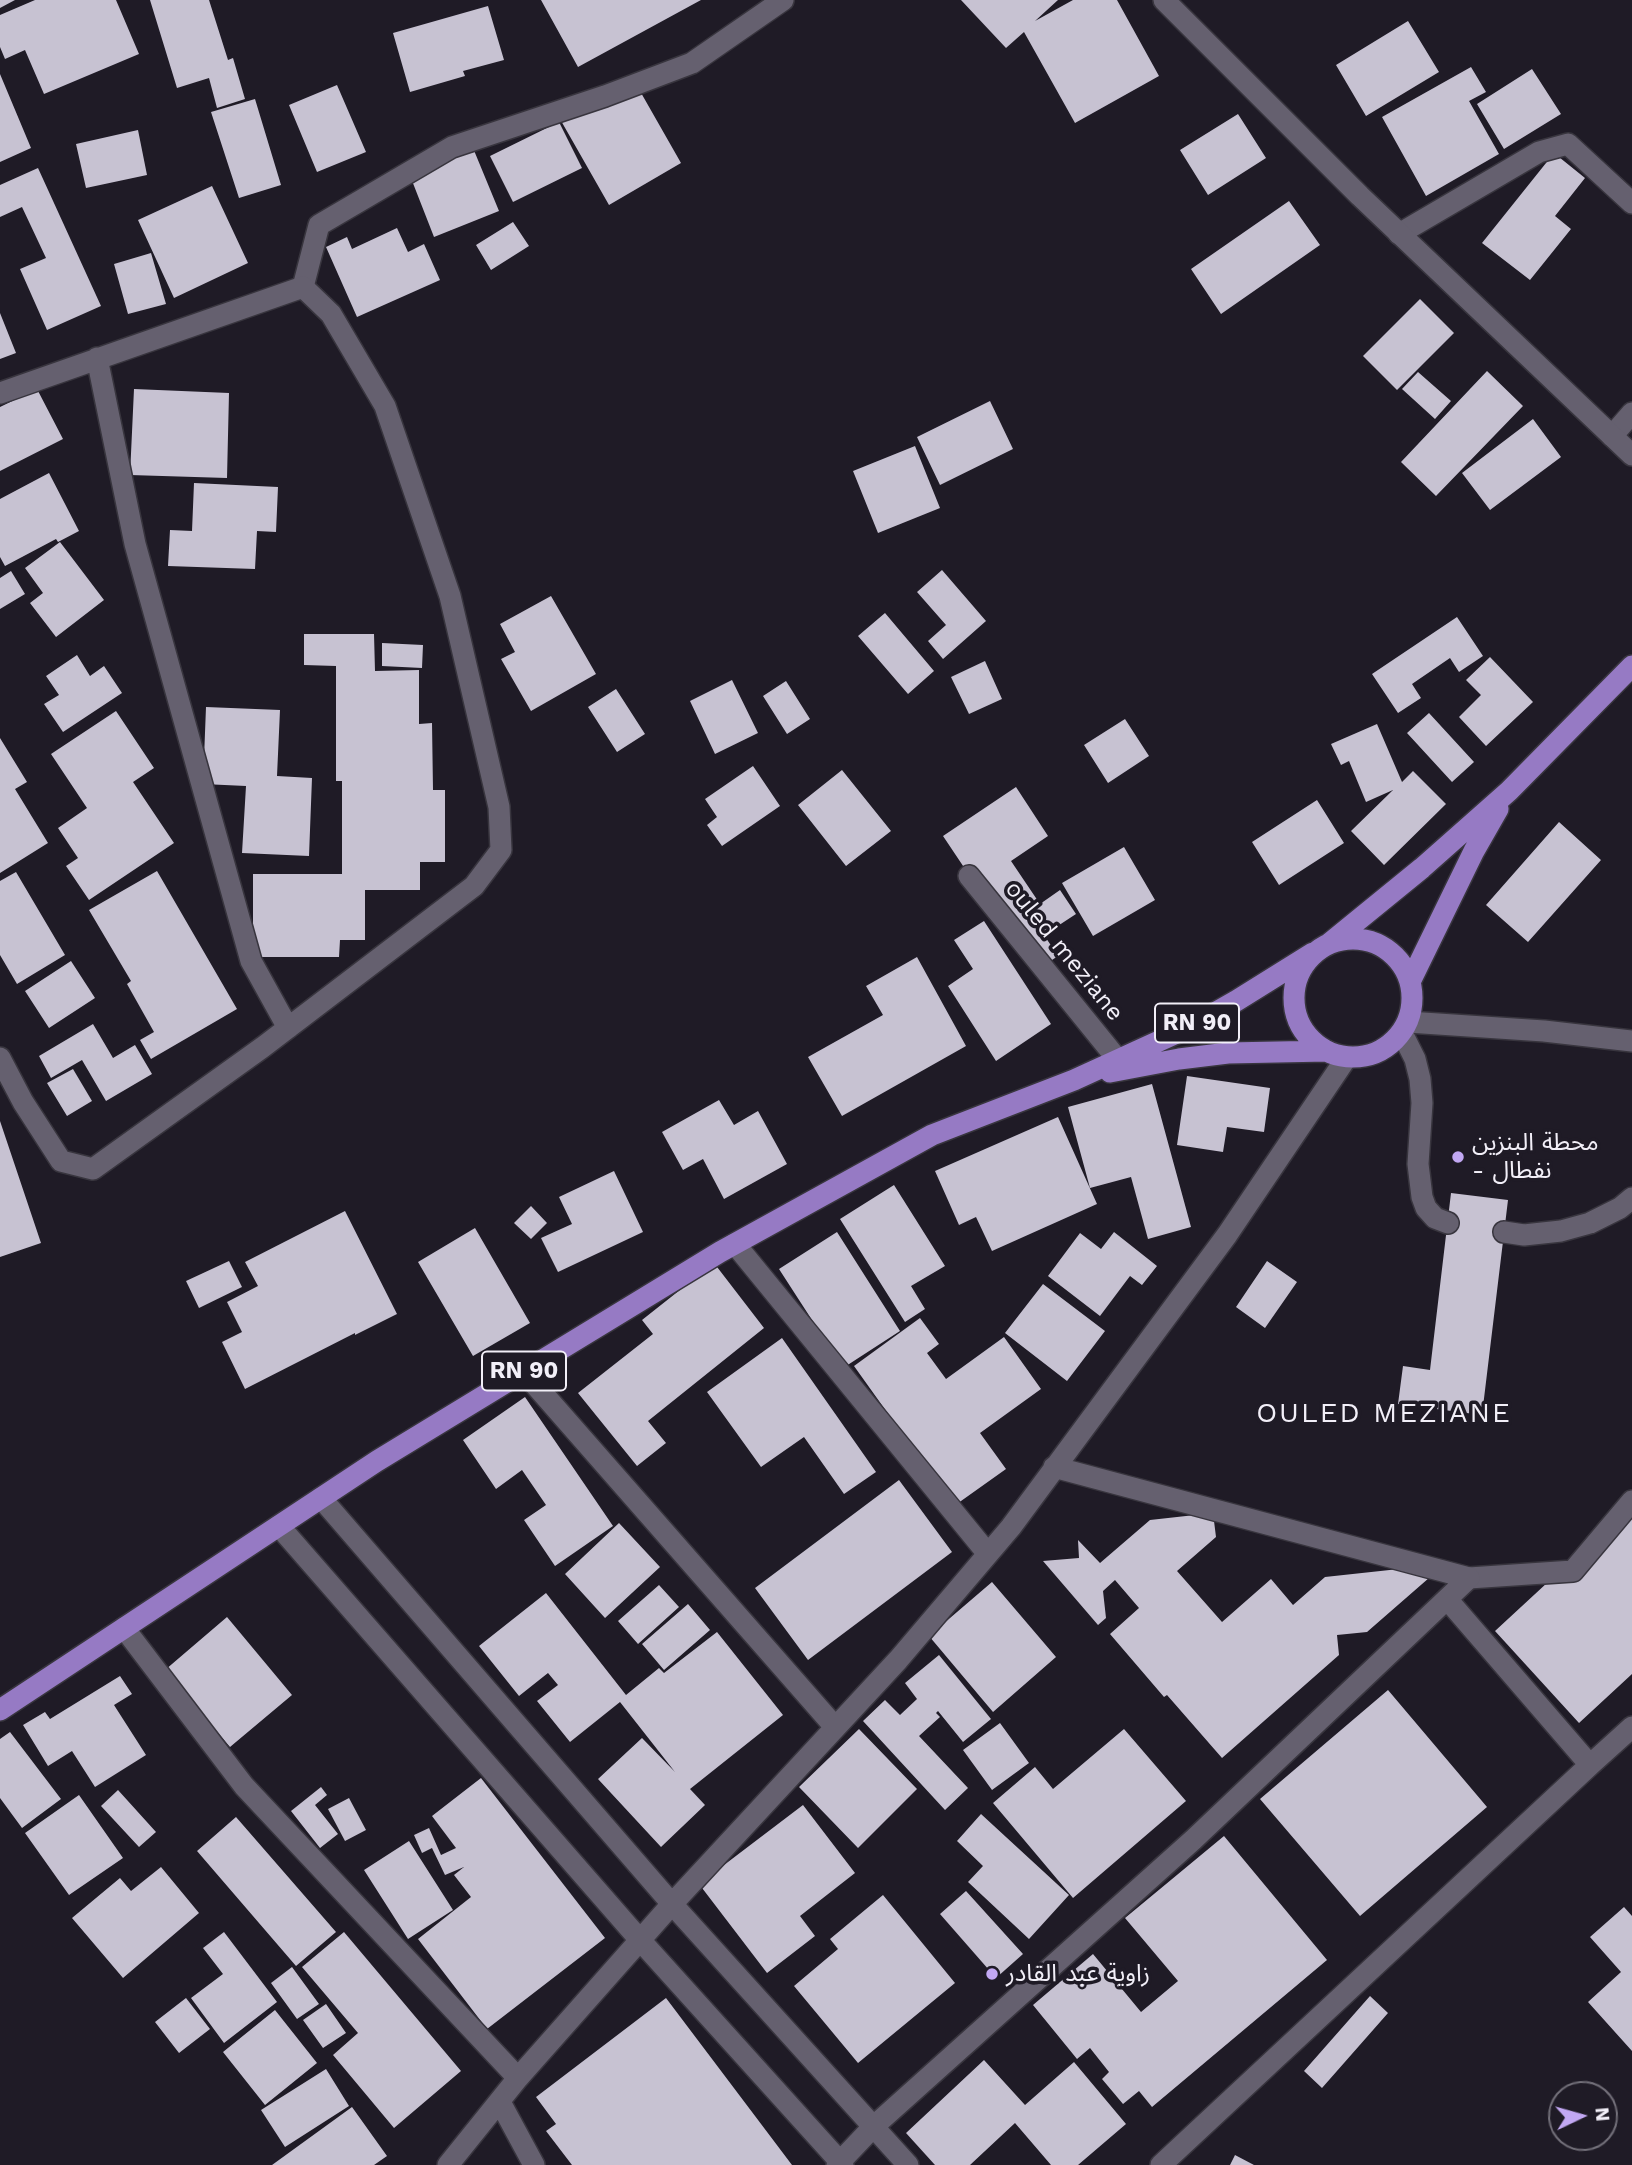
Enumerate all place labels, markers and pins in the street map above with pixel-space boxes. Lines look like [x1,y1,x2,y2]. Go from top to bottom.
place label: محطة البنزين - نفطال [1472,1129,1599,1185]
marker: محطة البنزين - نفطال [1450,1149,1466,1165]
place label: زاوية عبد القادر [1006,1960,1150,1988]
marker: زاوية عبد القادر [984,1966,1000,1982]

